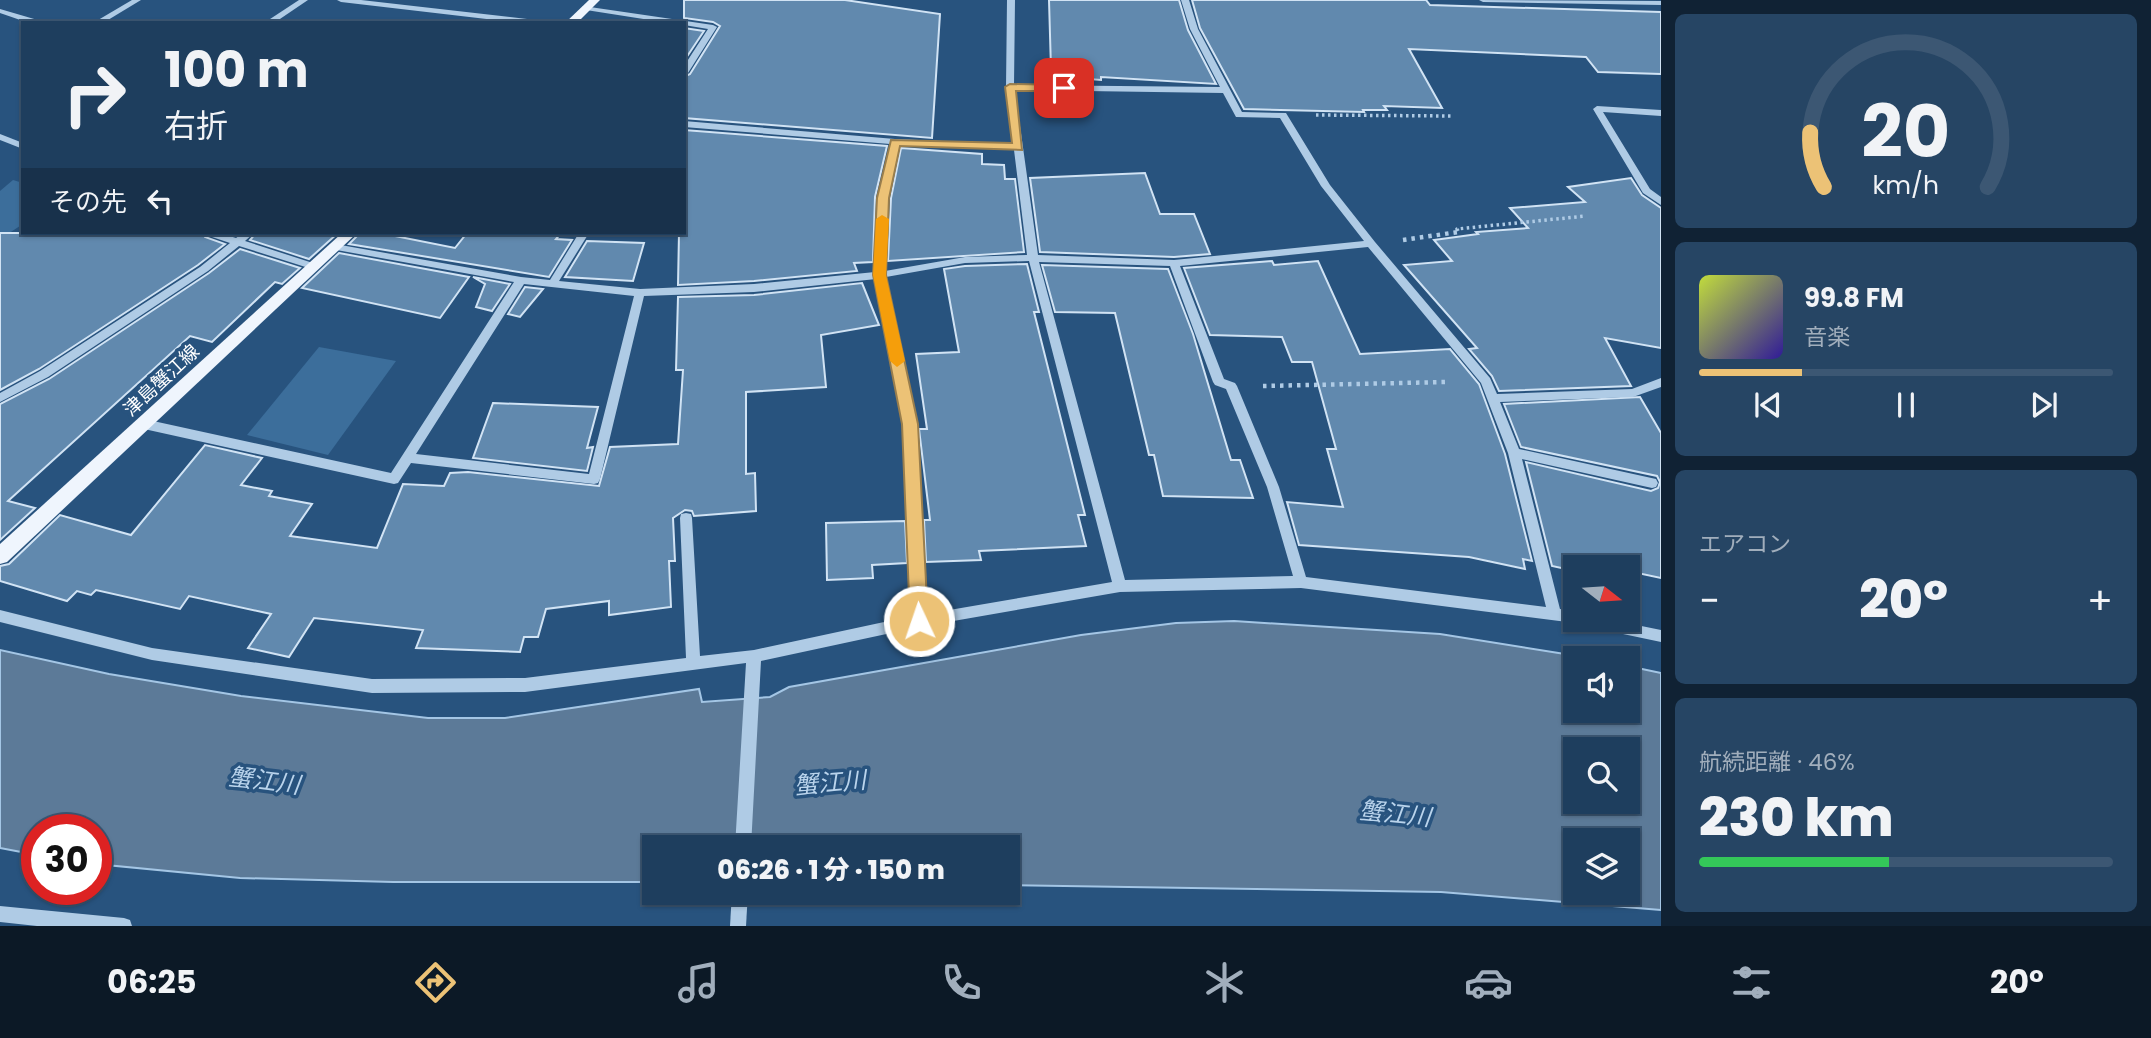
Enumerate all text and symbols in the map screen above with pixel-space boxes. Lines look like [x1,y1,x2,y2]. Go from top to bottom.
text: 100 m [164,36,309,104]
icon: right [49,49,140,140]
pin [1034,58,1094,118]
icon: arrive [1045,69,1083,107]
text: 20 [1861,81,1951,182]
text: 右折 [164,103,228,148]
text: km/h [1873,168,1939,203]
icon: left [141,182,179,220]
text: その先 [49,184,127,220]
text: 99.8 FM [1804,280,1904,316]
text: 音楽 [1804,321,1850,353]
street label: 津島蟹江線 [117,338,205,423]
icon: previous [1749,386,1787,424]
icon: pause [1887,386,1925,424]
icon: next [2025,386,2063,424]
text: エアコン [1699,528,1791,560]
north arrow [1563,555,1640,632]
map controls [1563,555,1640,905]
text: 20° [1859,563,1948,636]
text: − [1699,574,1720,627]
text: + [2087,574,2113,627]
position arrow [882,584,956,658]
button: sound [1563,646,1640,723]
button: search [1563,737,1640,814]
text: 航続距離 · 46% [1699,746,1855,778]
water label: 蟹江川 [226,760,305,802]
water label: 蟹江川 [793,763,870,802]
text: 230 km [1699,781,1894,854]
water label: 蟹江川 [1358,793,1436,834]
speed limit sign: 30 [21,814,112,905]
button: layers [1563,828,1640,905]
text: 06:26 · 1 分 · 150 m [717,852,945,888]
icon: directions [411,958,460,1007]
icon: music [674,958,723,1007]
icon: phone [937,958,986,1007]
icon: climate [1200,958,1249,1007]
icon: car [1464,958,1513,1007]
icon: filters [1727,958,1776,1007]
text: 06:25 [107,959,197,1004]
text: 20° [1990,959,2044,1004]

